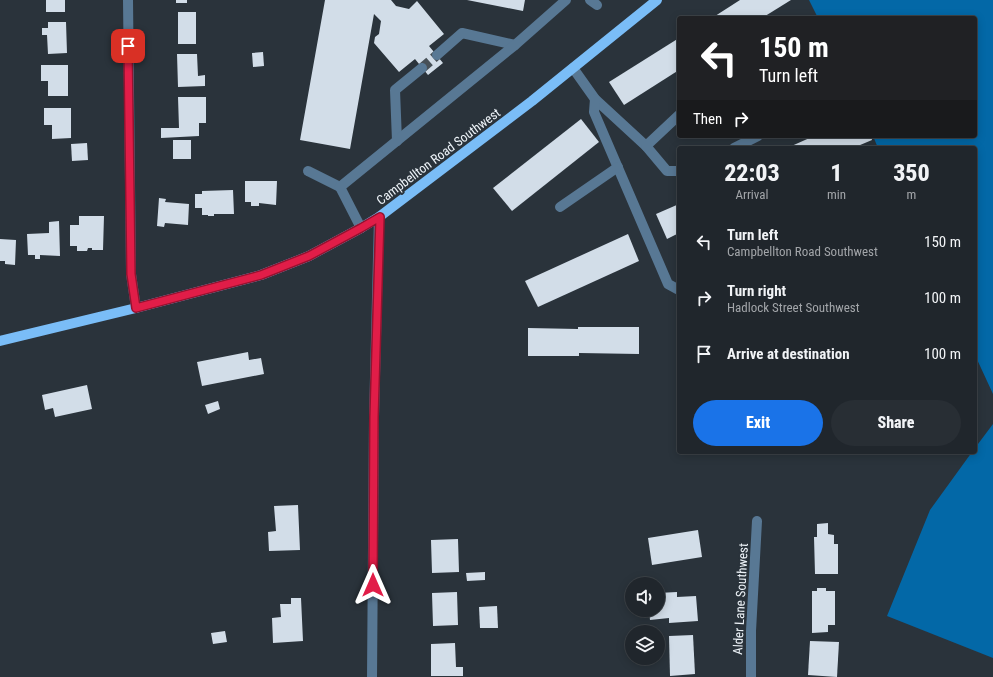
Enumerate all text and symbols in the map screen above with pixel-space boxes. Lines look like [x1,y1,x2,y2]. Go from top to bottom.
pin [111,29,145,63]
text: 150 m [759,31,829,64]
icon: left [693,32,745,84]
icon: arrive [117,35,139,57]
text: Turn left [759,65,818,86]
street label: Campbellton Road Southwest [374,105,503,208]
icon: right [730,108,752,130]
text: Then [693,110,722,128]
text: 22:03 [724,159,780,187]
text: 1 [830,159,843,187]
text: 350 [893,159,930,187]
text: Arrival [735,187,769,202]
text: min [827,187,846,202]
text: m [907,187,916,202]
text: Turn left [727,226,778,244]
icon: left [693,231,715,253]
text: 150 m [924,233,961,251]
text: Campbellton Road Southwest [727,244,878,259]
text: Turn right [727,282,786,300]
icon: right [693,287,715,309]
text: 100 m [924,289,961,307]
text: Hadlock Street Southwest [727,300,860,315]
icon: arrive [693,343,715,365]
text: Arrive at destination [727,345,850,363]
text: 100 m [924,345,961,363]
button: Exit [693,400,823,446]
button: Share [831,400,961,446]
street label: Alder Lane Southwest [730,543,751,655]
position arrow [352,564,394,606]
map controls [625,577,665,665]
button: sound [625,577,665,617]
button: layers [625,625,665,665]

